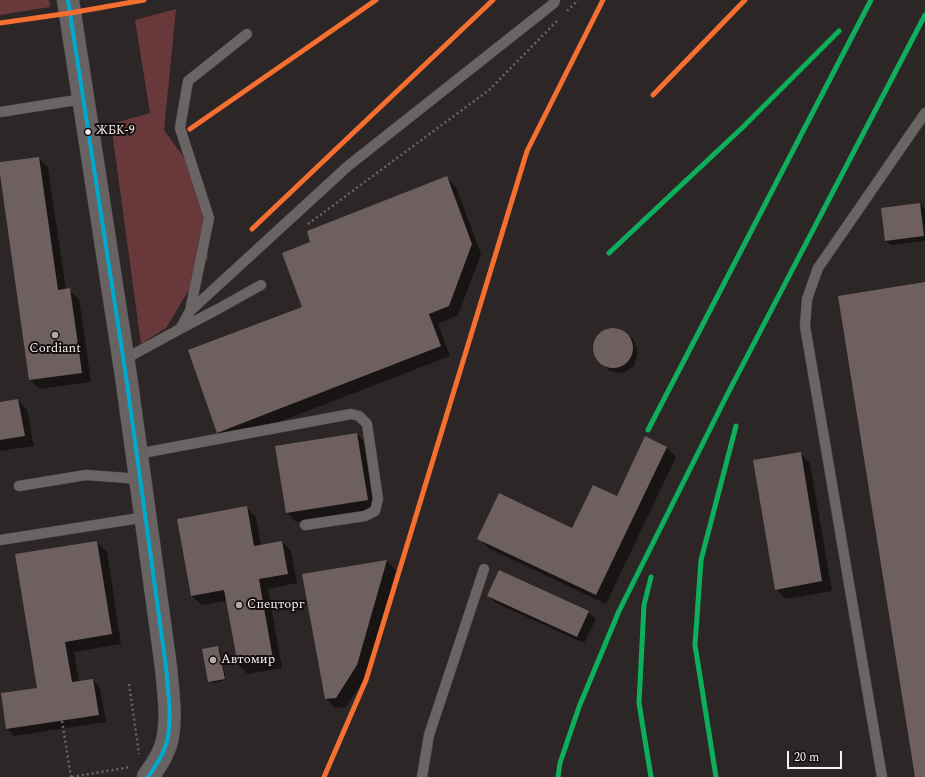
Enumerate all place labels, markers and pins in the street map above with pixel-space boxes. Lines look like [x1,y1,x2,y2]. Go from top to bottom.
place label: ЖБК-9 [96,125,135,139]
marker: ЖБК-9 [83,127,93,137]
marker: Cordiant [50,330,60,340]
place label: Cordiant [29,341,81,357]
place label: Спецторг [247,597,305,613]
marker: Спецторг [234,600,244,610]
place label: Автомир [221,652,275,668]
marker: Автомир [208,655,218,665]

